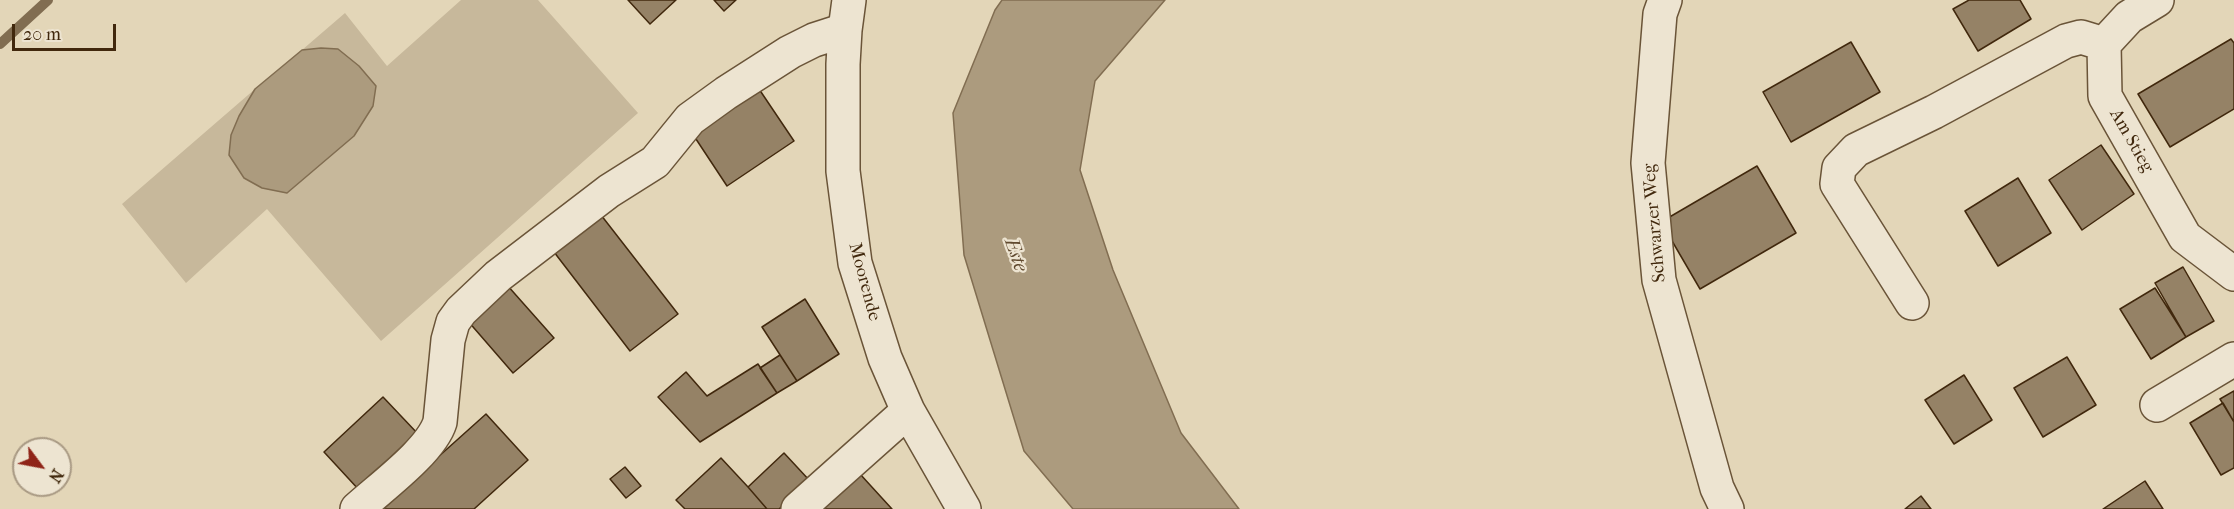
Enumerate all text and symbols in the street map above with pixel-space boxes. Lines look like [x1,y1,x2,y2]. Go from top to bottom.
scale bar [15,12,118,50]
text: 20 m [23,24,61,45]
street label: Am Stieg [2104,105,2158,177]
street label: Schwarzer Weg [1639,163,1671,283]
water label: Este [998,235,1032,275]
street label: Moorende [843,241,885,323]
north arrow [12,437,72,497]
text: N [45,466,67,486]

